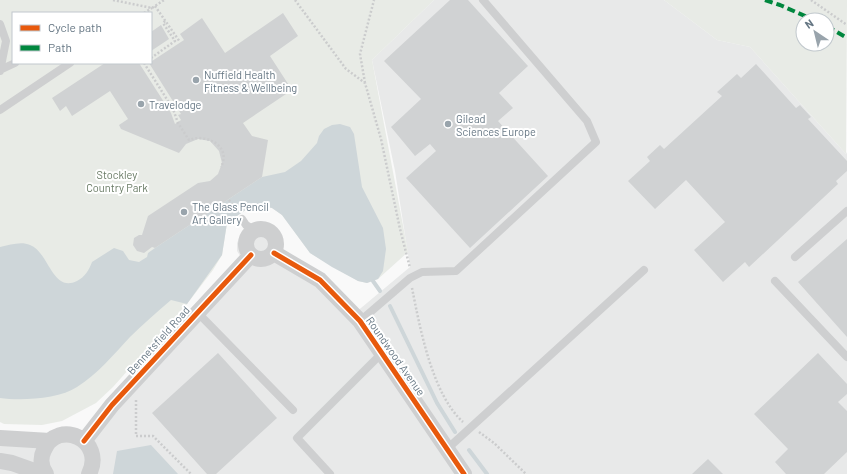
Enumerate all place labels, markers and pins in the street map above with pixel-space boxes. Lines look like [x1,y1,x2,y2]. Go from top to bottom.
place label: Nuffield Health Fitness & Wellbeing [204,68,297,94]
marker: Nuffield Health Fitness & Wellbeing [191,75,201,85]
place label: Travelodge [149,98,202,111]
marker: Travelodge [136,99,146,109]
place label: Gilead Sciences Europe [456,112,536,138]
marker: Gilead Sciences Europe [443,119,453,129]
place label: The Glass Pencil Art Gallery [192,200,269,226]
marker: The Glass Pencil Art Gallery [179,207,189,217]

